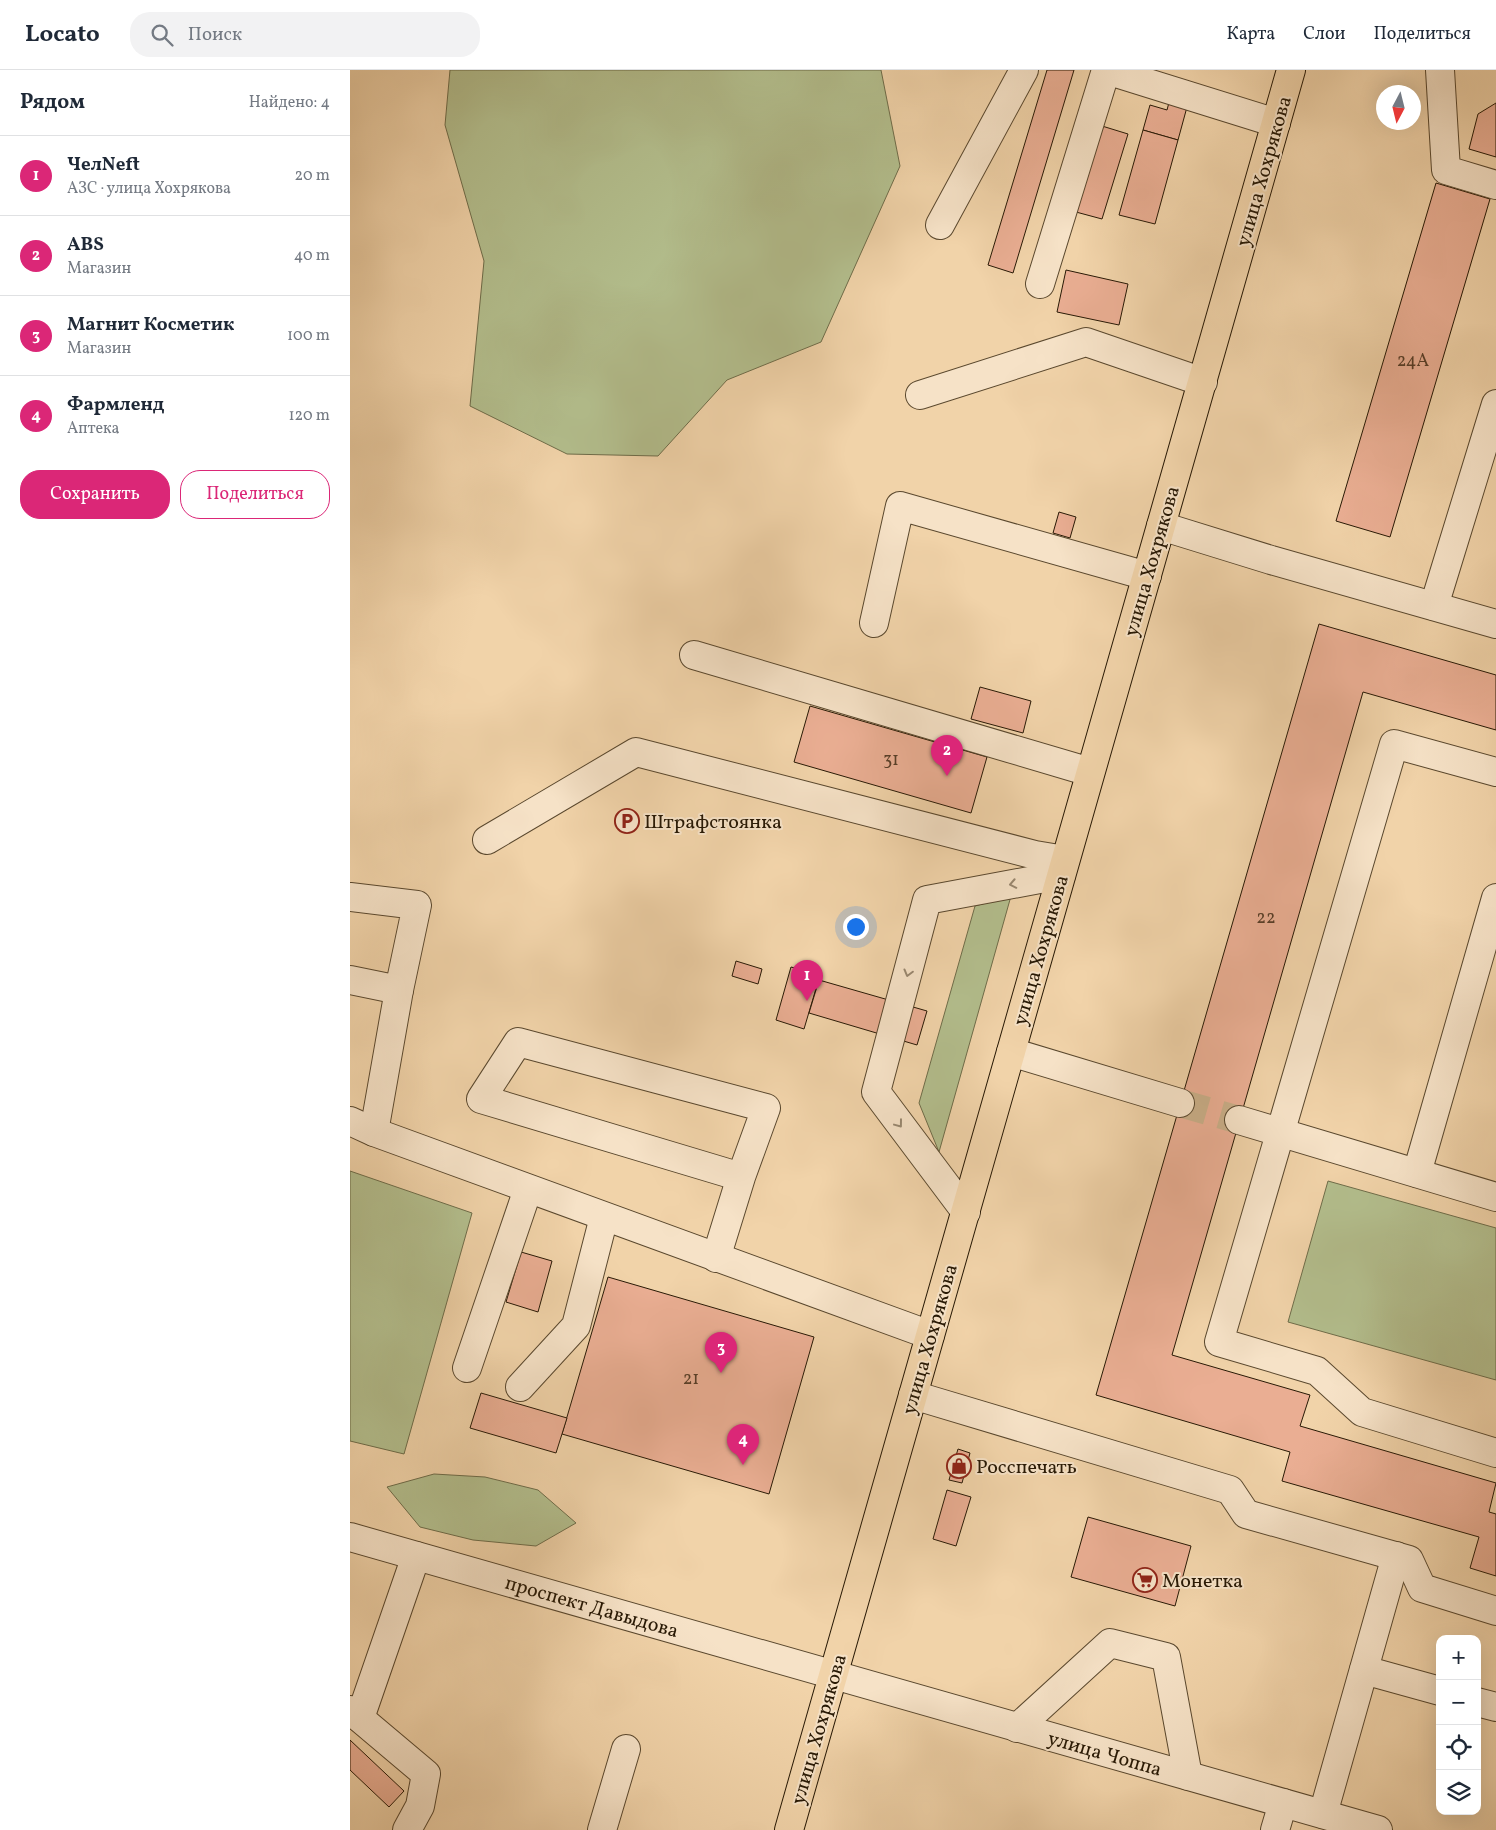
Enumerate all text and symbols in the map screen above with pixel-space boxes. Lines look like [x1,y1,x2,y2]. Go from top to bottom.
search box [130,12,480,57]
text: Locato [25,18,100,52]
icon: search [148,21,176,49]
text: Поиск [188,22,242,48]
text: Карта [1227,22,1275,47]
text: Слои [1303,22,1345,47]
text: Поделиться [1373,22,1471,47]
north arrow [1376,85,1421,130]
text: Рядом [20,88,85,117]
text: Найдено: 4 [249,92,330,114]
street label: улица Хохрякова [1230,93,1300,250]
text: ЧелNeft [67,152,140,178]
text: 1 [33,165,39,187]
text: 20 m [295,165,330,187]
text: АЗС · улица Хохрякова [67,178,231,200]
text: ABS [67,232,104,258]
text: 2 [32,245,40,267]
text: 40 m [294,245,330,267]
text: Магазин [67,258,131,280]
text: Магнит Косметик [67,312,234,338]
text: 3 [32,325,40,347]
text: 100 m [287,325,330,347]
text: Магазин [67,338,131,360]
house number: 24А [1397,349,1430,374]
text: Фармленд [67,392,165,418]
text: 4 [31,405,41,427]
text: 120 m [288,405,330,427]
text: Аптека [67,418,120,440]
button: Сохранить [20,470,170,519]
button: Поделиться [180,470,330,519]
street label: улица Хохрякова [1118,483,1188,640]
pin: 2 [931,735,963,776]
house number: 31 [883,748,899,773]
parking icon: Штрафстоянка [614,808,640,834]
place label: Штрафстоянка [644,809,782,837]
street label: улица Хохрякова [1007,872,1077,1029]
one-way arrow [1008,878,1017,888]
house number: 22 [1256,906,1276,931]
your location [843,914,869,940]
pin: 1 [791,960,823,1001]
one-way arrow [903,969,913,977]
one-way arrow [893,1118,902,1128]
street label: улица Хохрякова [896,1261,966,1418]
pin: 3 [705,1332,737,1373]
house number: 21 [683,1367,699,1392]
pin: 4 [727,1424,759,1465]
shop icon: Росспечать [946,1453,972,1479]
place label: Росспечать [976,1454,1077,1482]
supermarket icon: Монетка [1132,1567,1158,1593]
place label: Монетка [1162,1568,1243,1596]
street label: проспект Давыдова [501,1570,682,1646]
map controls [1436,1635,1481,1815]
button: + [1436,1635,1481,1680]
street label: улица Хохрякова [785,1651,855,1808]
button: − [1436,1680,1481,1725]
street label: улица Чоппа [1044,1725,1165,1785]
button: locate [1436,1725,1481,1770]
button: layers [1436,1770,1481,1815]

